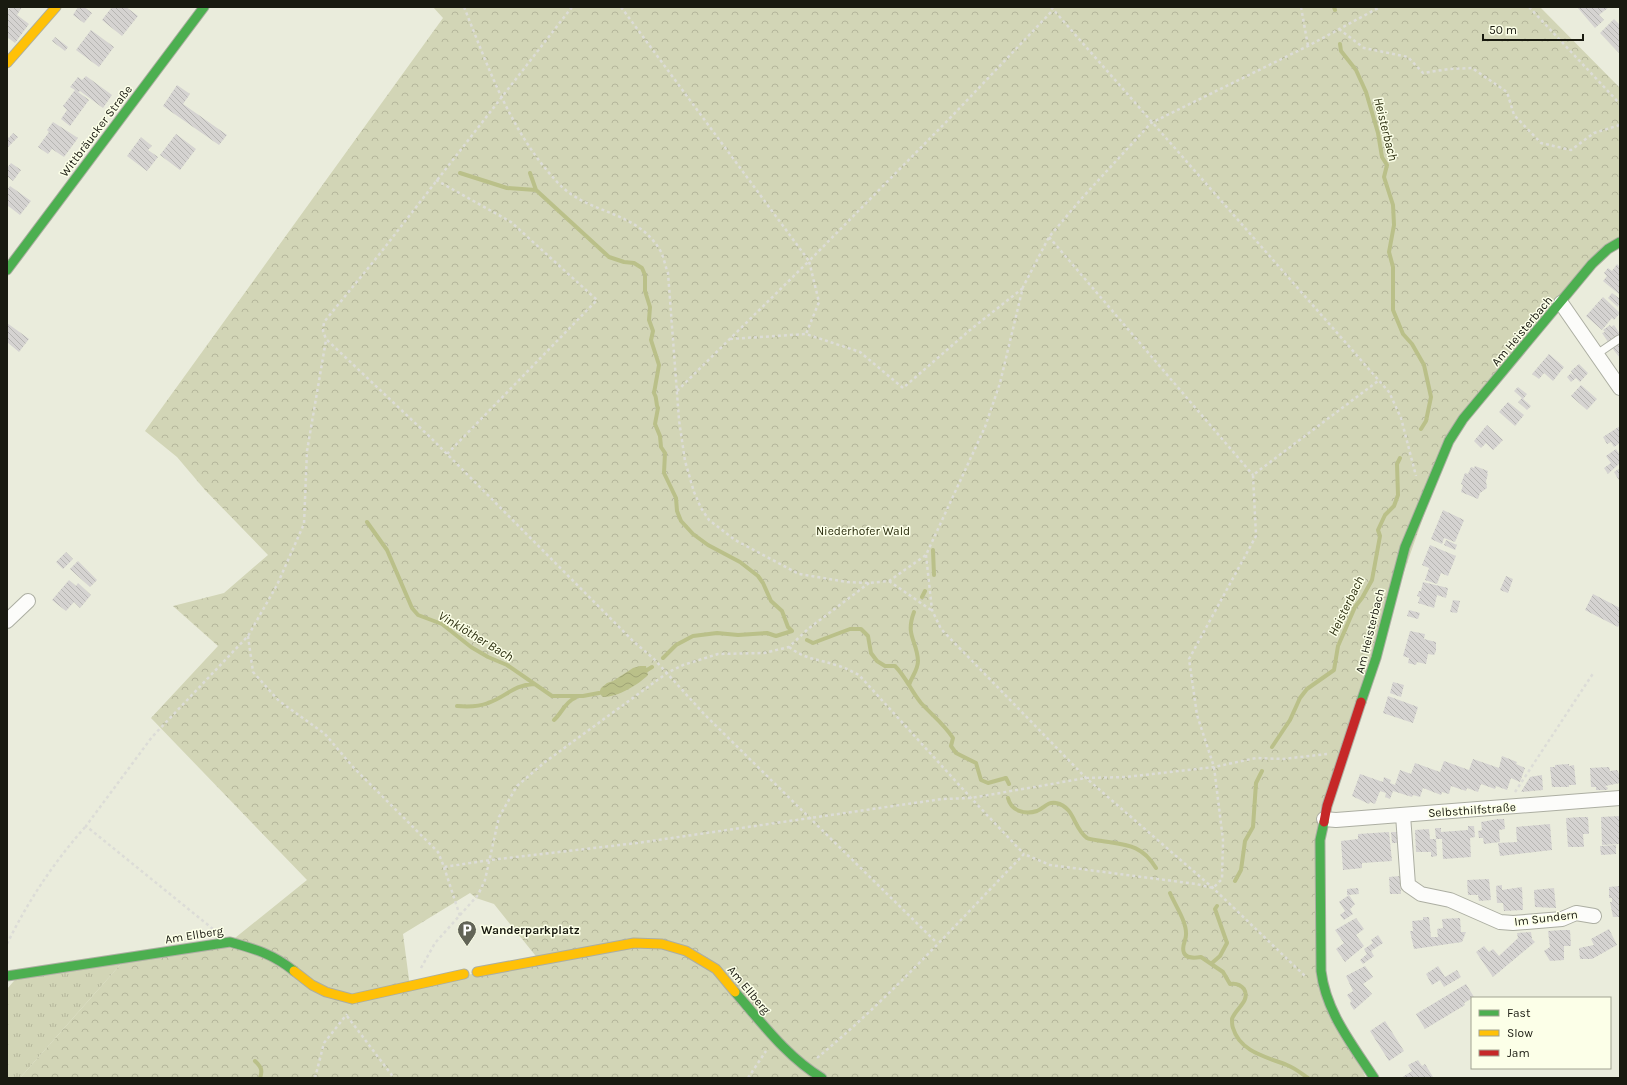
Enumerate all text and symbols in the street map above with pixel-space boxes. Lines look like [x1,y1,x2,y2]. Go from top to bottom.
scale bar [1483,16,1583,42]
text: 50 m [1489,23,1517,37]
street label: Wittbräucker Straße [57,82,135,180]
water label: Heisterbach [1371,96,1401,162]
street label: Am Heisterbach [1489,293,1555,369]
park label: Niederhofer Wald [816,524,910,538]
water label: Heisterbach [1325,574,1367,638]
street label: Am Heisterbach [1353,587,1387,675]
water label: Vinklöther Bach [436,608,516,664]
street label: Selbsthilfstraße [1428,800,1516,820]
street label: Im Sundern [1513,907,1579,929]
parking icon: Wanderparkplatz [456,919,478,947]
street label: Am Ellberg [164,923,224,947]
place label: Wanderparkplatz [481,923,580,937]
street label: Am Ellberg [725,963,773,1017]
legend [1471,997,1611,1069]
text: Fast [1507,1006,1531,1020]
text: Slow [1507,1026,1533,1040]
text: Jam [1507,1046,1530,1060]

